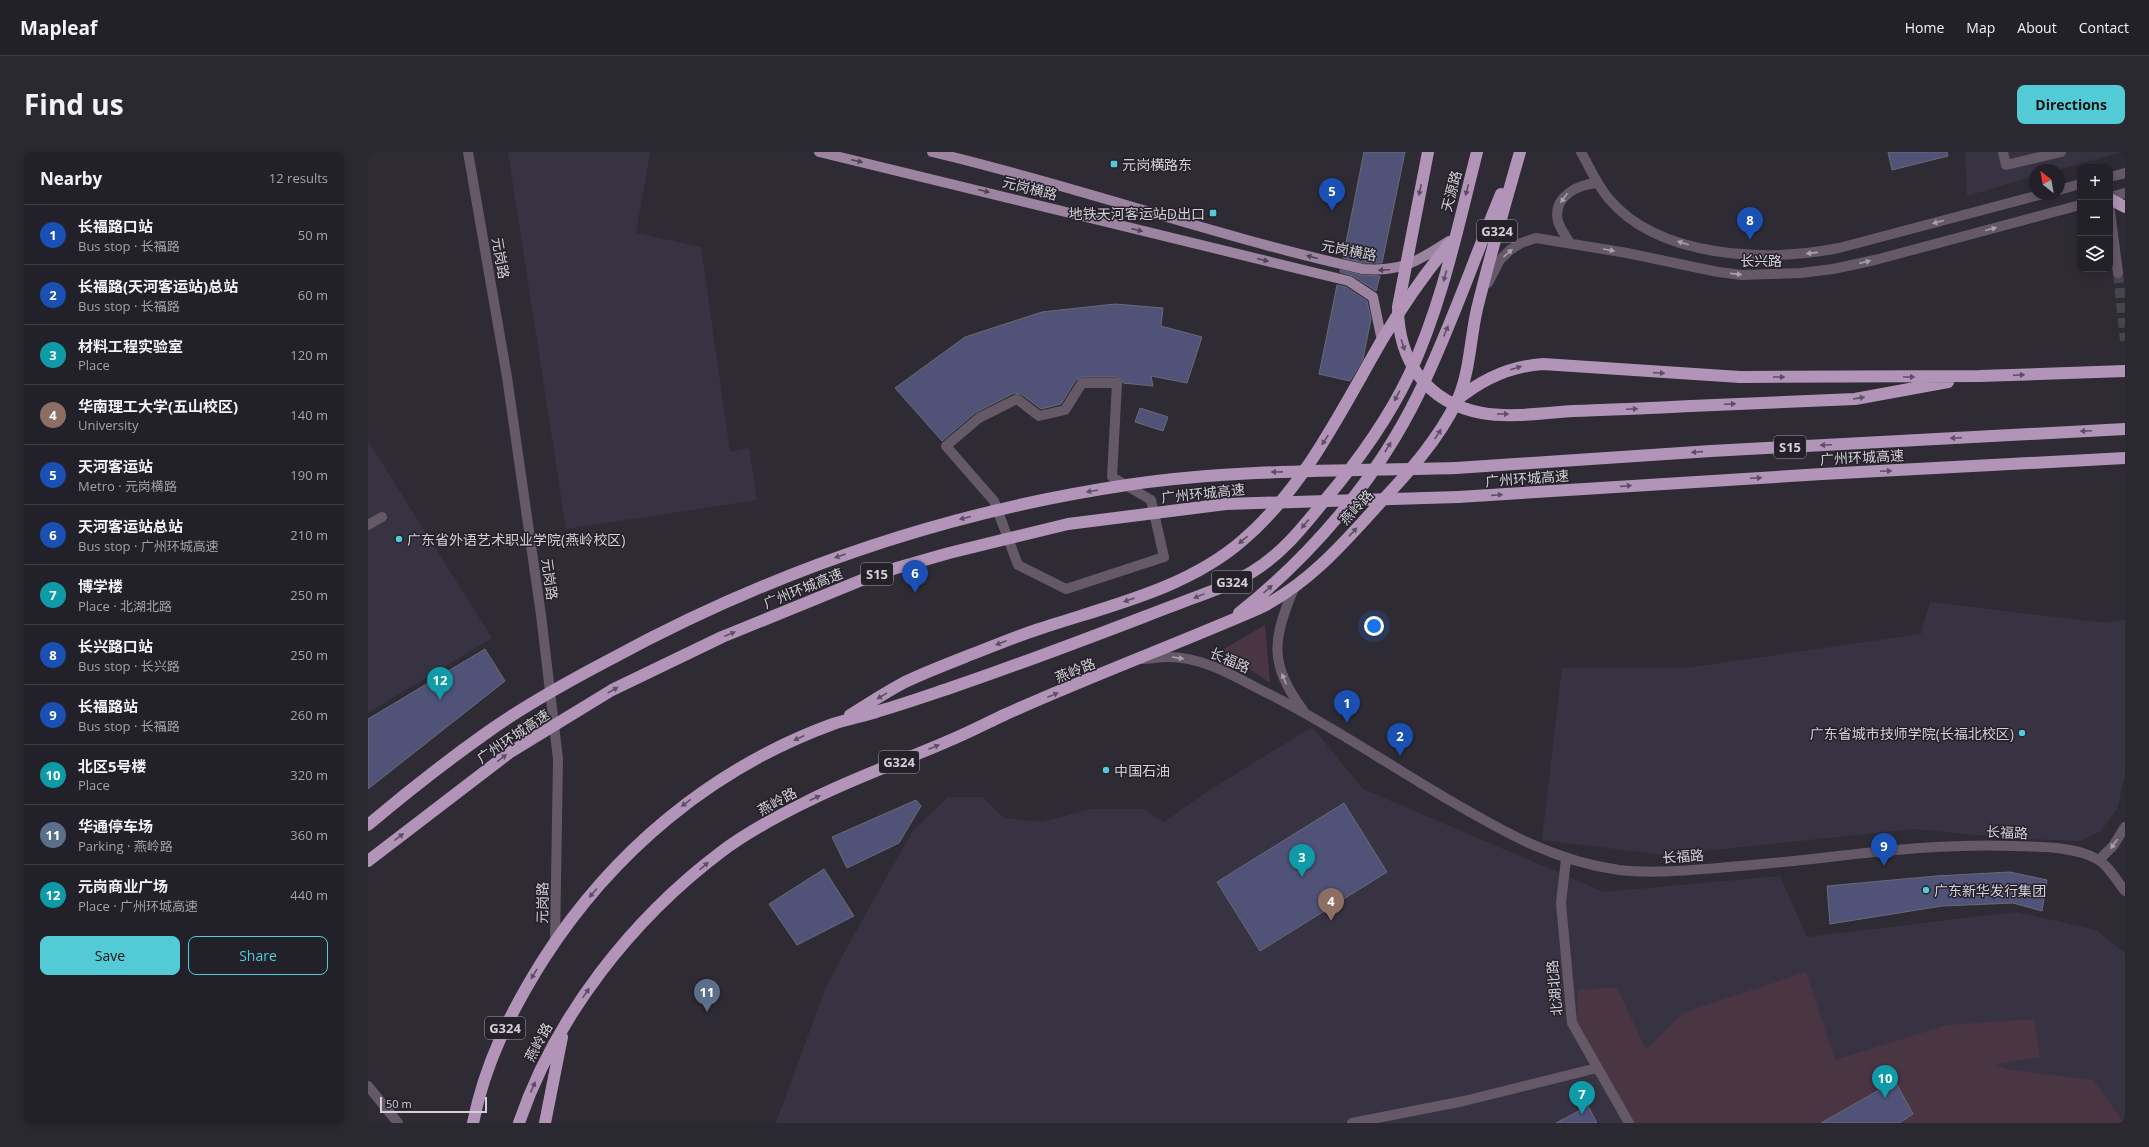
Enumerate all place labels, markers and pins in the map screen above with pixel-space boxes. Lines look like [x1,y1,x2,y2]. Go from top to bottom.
place label: 元岗横路东 [1122,155,1192,174]
marker: 元岗横路东 [1109,159,1119,169]
pin: 5 [1319,178,1345,211]
place label: 地铁天河客运站D出口 [1069,204,1205,223]
pin: 8 [1737,207,1763,240]
marker: 地铁天河客运站D出口 [1208,208,1218,218]
place label: 广东省外语艺术职业学院(燕岭校区) [407,530,625,549]
marker: 广东省外语艺术职业学院(燕岭校区) [394,534,404,544]
pin: 6 [902,560,928,593]
pin: 12 [427,667,453,700]
pin: 1 [1334,690,1360,723]
pin: 2 [1387,723,1413,756]
place label: 广东省城市技师学院(长福北校区) [1810,724,2014,743]
marker: 广东省城市技师学院(长福北校区) [2017,728,2027,738]
place label: 中国石油 [1114,761,1170,780]
marker: 中国石油 [1101,765,1111,775]
pin: 9 [1871,833,1897,866]
pin: 3 [1289,844,1315,877]
place label: 广东新华发行集团 [1934,881,2046,900]
marker: 广东新华发行集团 [1921,885,1931,895]
pin: 4 [1318,888,1344,921]
pin: 11 [694,979,720,1012]
pin: 10 [1872,1065,1898,1098]
pin: 7 [1569,1081,1595,1114]

